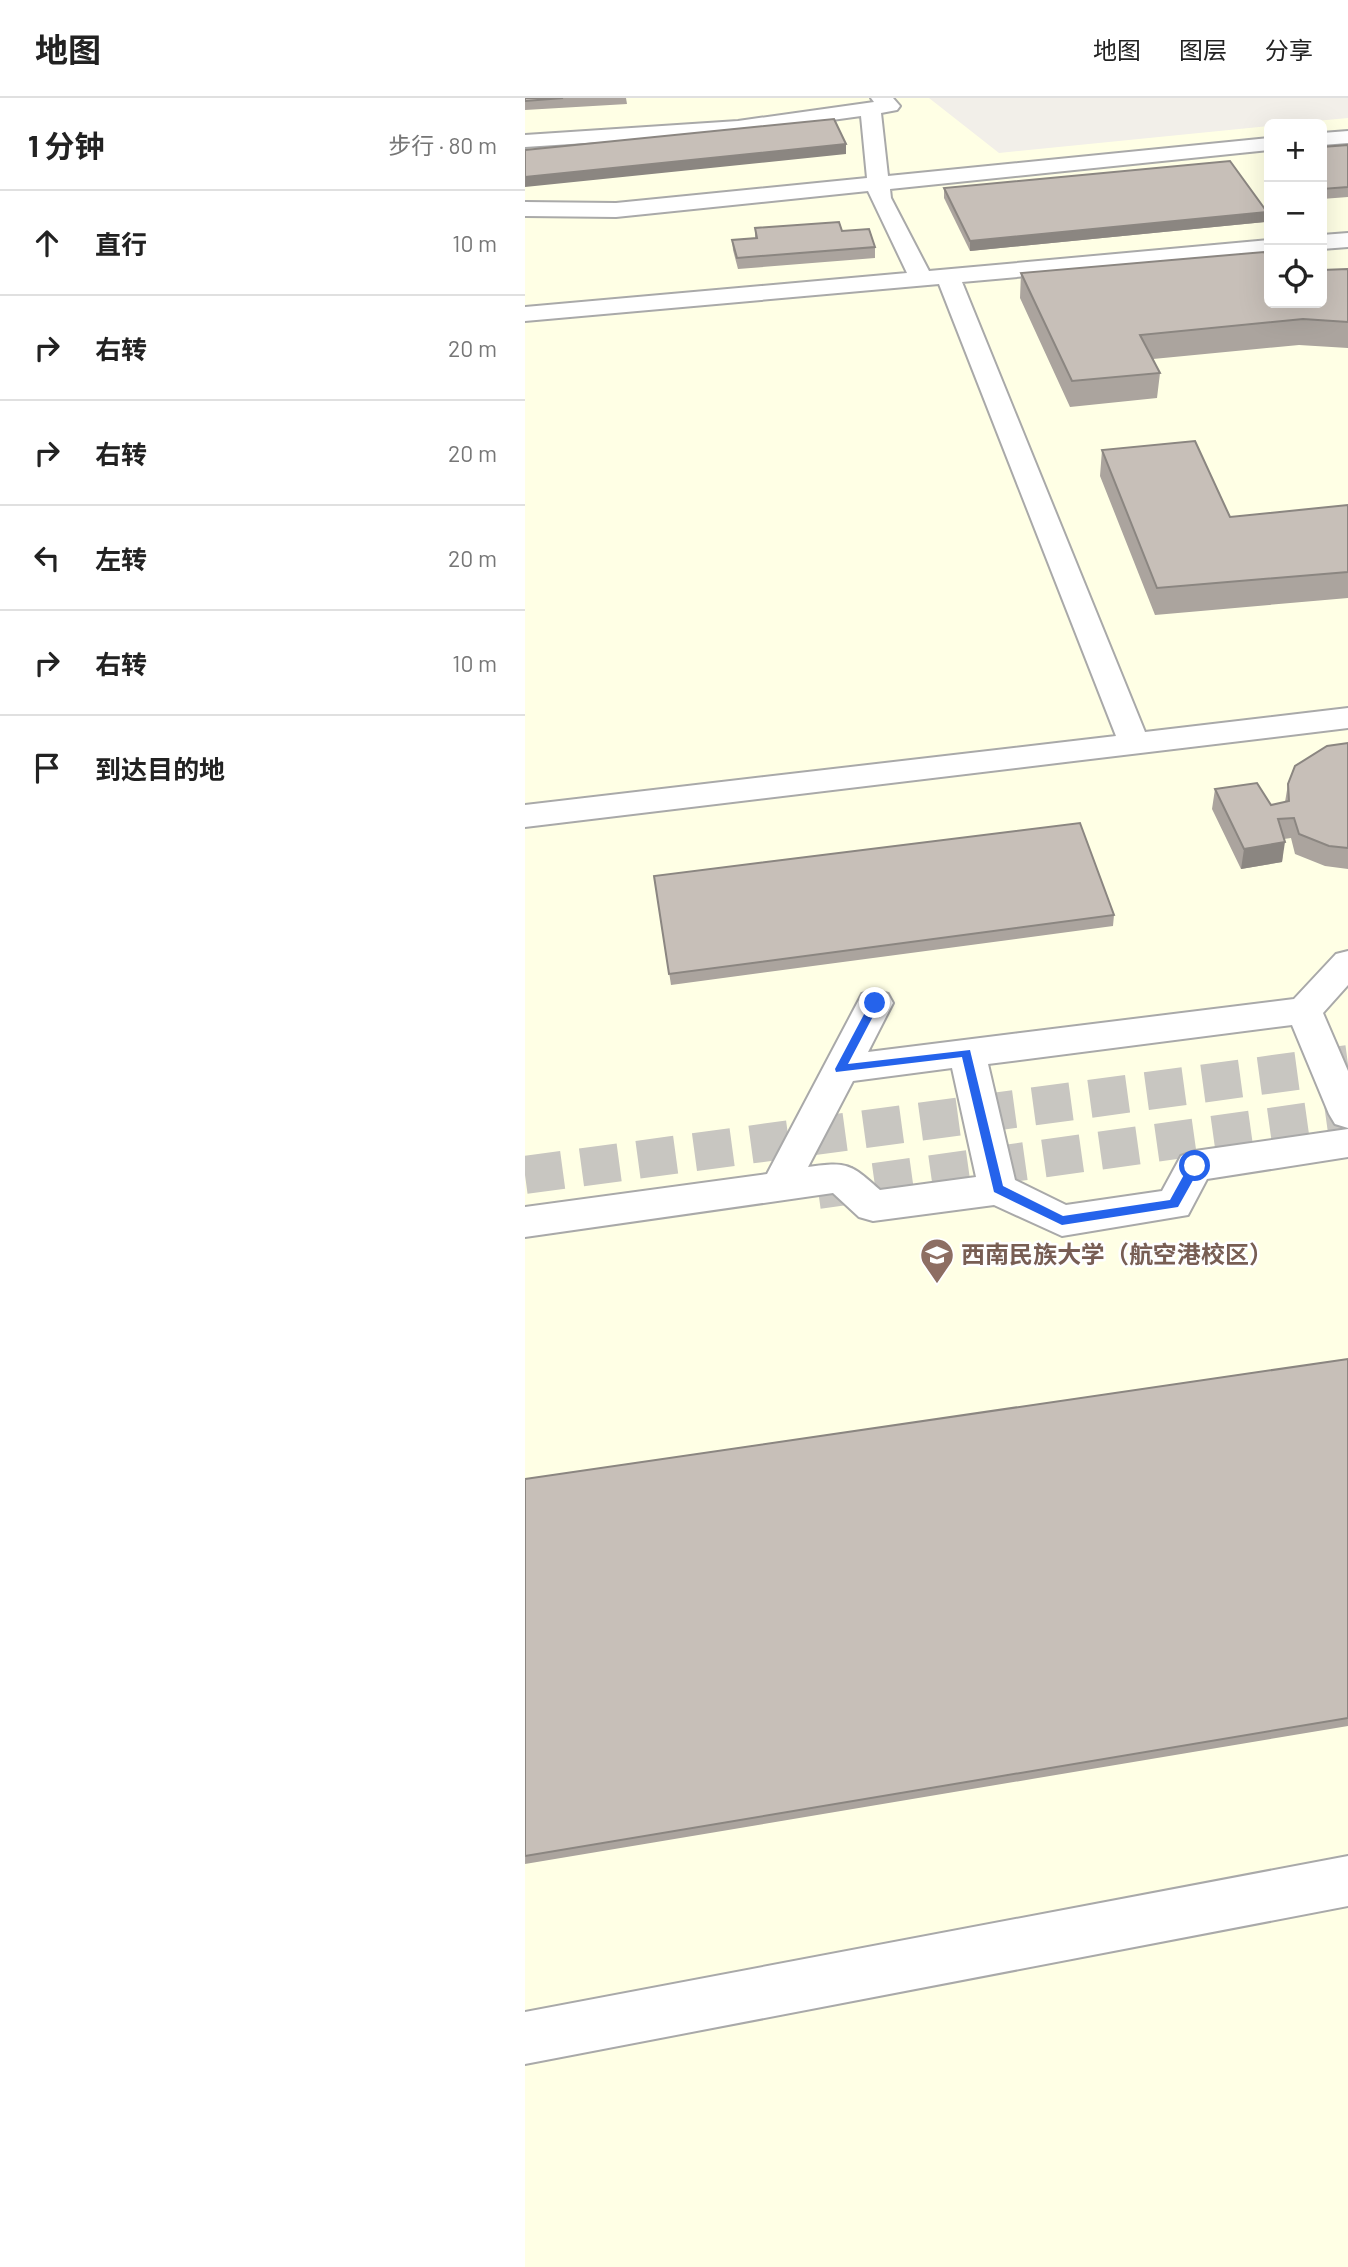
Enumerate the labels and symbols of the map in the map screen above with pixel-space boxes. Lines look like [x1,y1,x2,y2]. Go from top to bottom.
route end [859,987,890,1018]
route start [1179,1150,1210,1181]
school or university icon: 西南民族大学（航空港校区） [918,1236,956,1285]
place label: 西南民族大学（航空港校区） [961,1239,1273,1268]

